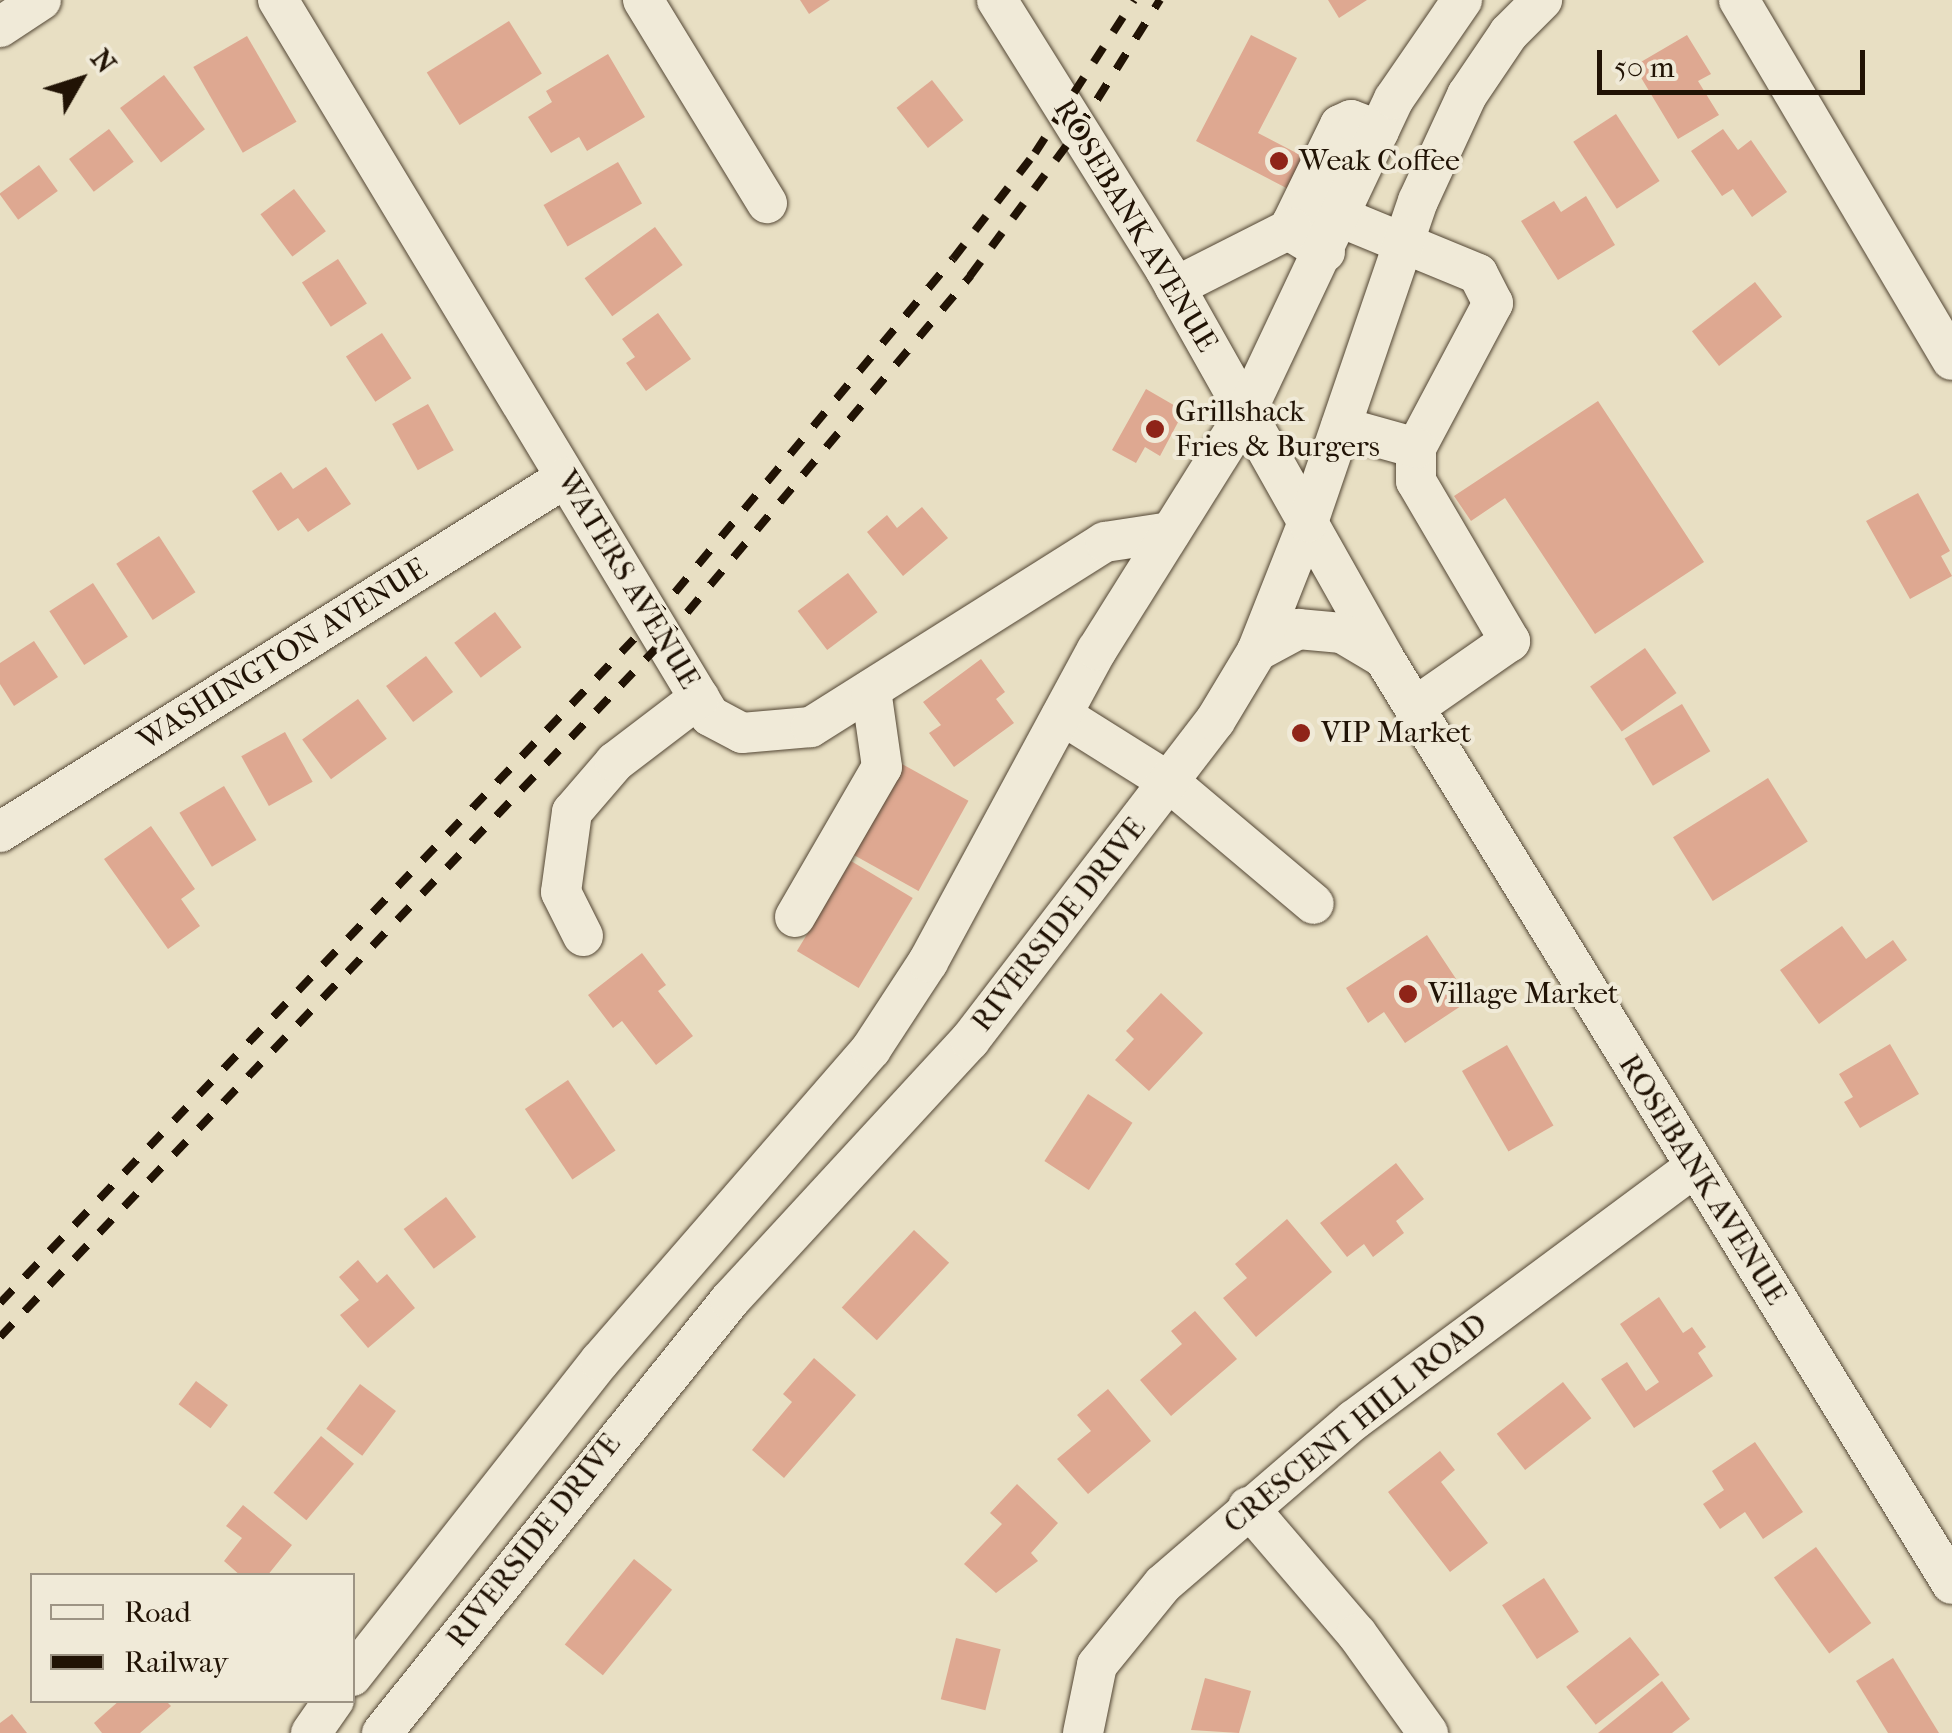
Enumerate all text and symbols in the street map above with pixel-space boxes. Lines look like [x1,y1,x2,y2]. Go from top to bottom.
north arrow [30,30,130,130]
scale bar [1602,30,1870,92]
text: N [84,42,123,79]
text: 50 m [1614,50,1675,85]
street label: ROSEBANK AVENUE [1045,93,1225,359]
place label: Weak Coffee [1299,143,1460,179]
marker: Weak Coffee [1268,150,1290,172]
place label: Grillshack Fries & Burgers [1175,394,1380,464]
marker: Grillshack Fries & Burgers [1144,418,1166,440]
street label: WATERS AVENUE [549,464,707,696]
street label: WASHINGTON AVENUE [132,551,434,759]
place label: VIP Market [1321,715,1471,751]
marker: VIP Market [1290,722,1312,744]
street label: RIVERSIDE DRIVE [964,811,1154,1039]
place label: Village Market [1428,976,1618,1012]
marker: Village Market [1397,983,1419,1005]
street label: ROSEBANK AVENUE [1610,1048,1794,1312]
street label: CRESCENT HILL ROAD [1217,1307,1495,1541]
street label: RIVERSIDE DRIVE [439,1427,629,1655]
legend [30,1573,355,1703]
text: Road [124,1595,191,1630]
text: Railway [124,1645,228,1680]

